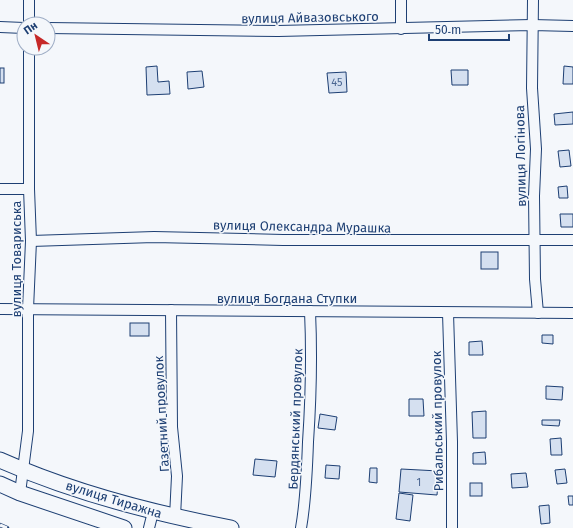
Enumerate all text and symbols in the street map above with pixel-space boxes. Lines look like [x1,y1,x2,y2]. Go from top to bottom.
street label: вулиця Айвазовського [241,9,379,26]
north arrow [16,16,56,56]
scale bar [429,16,509,42]
text: Пн [21,19,40,37]
text: 50 m [435,23,461,37]
house number: 45 [331,76,343,89]
street label: вулиця Логінова [512,105,529,207]
street label: вулиця Товариська [9,201,24,317]
street label: вулиця Олександра Мурашка [213,217,391,236]
street label: вулиця Богдана Ступки [217,291,357,306]
street label: Бердянський провулок [286,348,305,490]
street label: Рибальський провулок [429,350,446,491]
street label: Газетний провулок [151,355,172,472]
house number: 1 [417,476,421,489]
street label: вулиця Тиражна [64,478,164,521]

